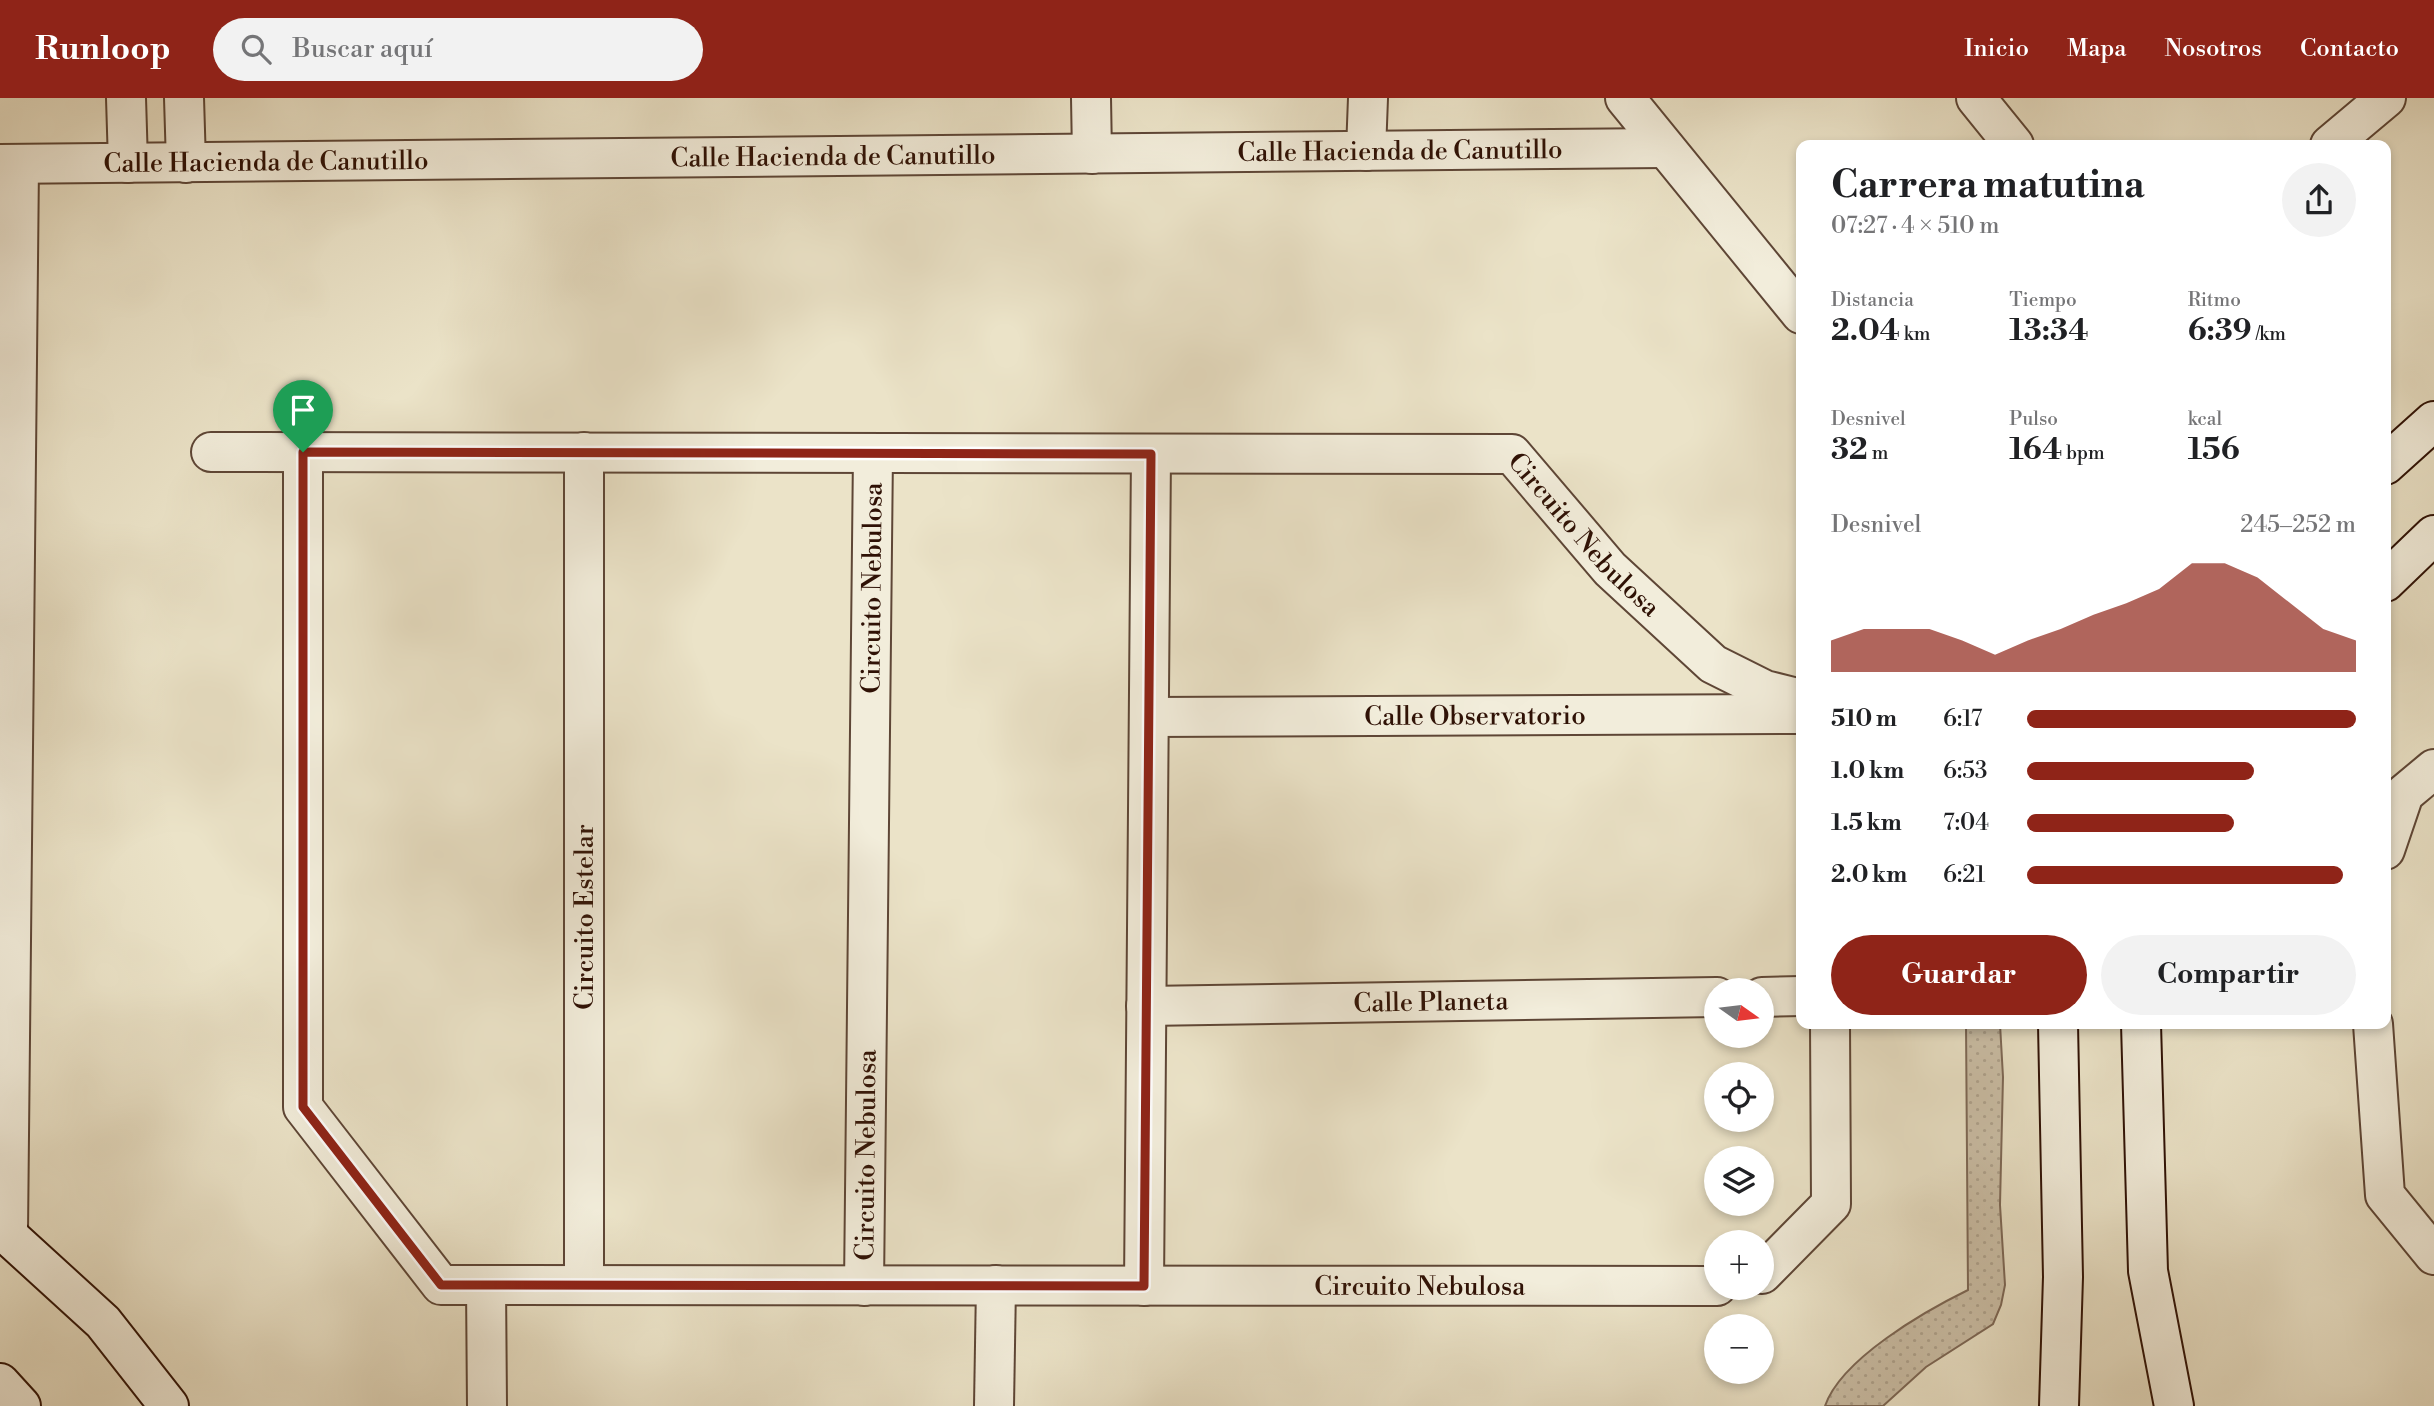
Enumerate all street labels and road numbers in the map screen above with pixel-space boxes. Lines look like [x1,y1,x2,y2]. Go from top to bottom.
street label: Calle Hacienda de Canutillo [1237,134,1563,169]
street label: Calle Hacienda de Canutillo [670,139,996,175]
street label: Calle Hacienda de Canutillo [103,145,429,180]
street label: Circuito Nebulosa [1501,446,1667,624]
street label: Circuito Nebulosa [855,481,890,694]
street label: Calle Observatorio [1364,700,1586,733]
street label: Circuito Estelar [569,824,601,1010]
street label: Calle Planeta [1353,985,1510,1020]
street label: Circuito Nebulosa [849,1048,884,1261]
street label: Circuito Nebulosa [1314,1271,1526,1303]

